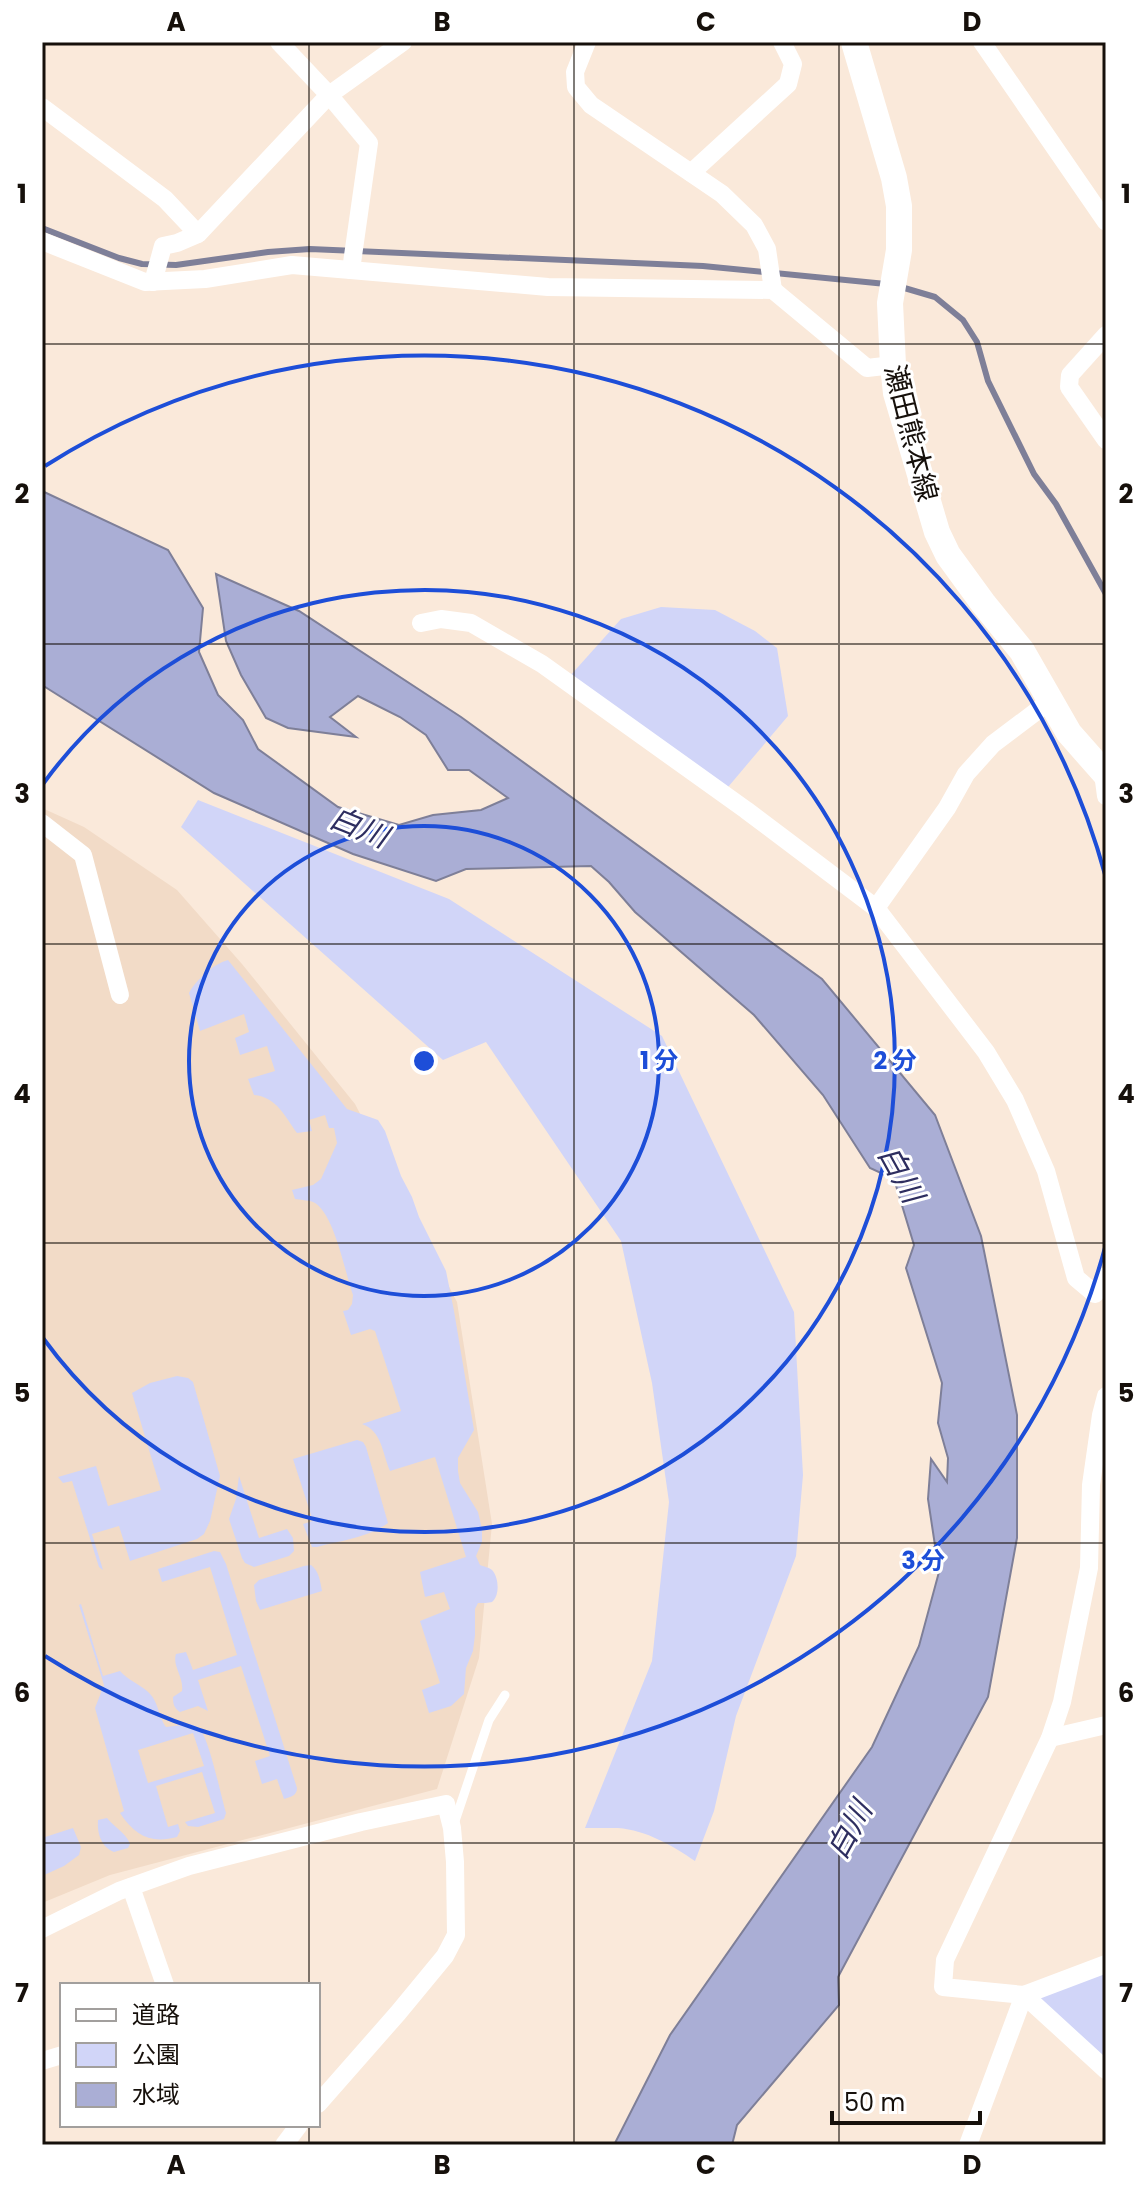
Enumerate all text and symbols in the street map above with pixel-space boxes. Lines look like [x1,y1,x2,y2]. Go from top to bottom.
text: A [166,4,186,40]
text: B [433,4,451,40]
text: C [696,4,716,40]
text: D [963,4,982,40]
text: 1 [17,176,27,212]
text: 1 [1121,176,1131,212]
street label: 瀬田熊本線 [875,360,947,506]
text: 2 [15,476,30,512]
text: 2 [1119,476,1134,512]
text: 3 [14,776,30,812]
text: 3 [1118,776,1134,812]
water label: 白川 [323,796,398,859]
text: 1 分 [640,1044,678,1077]
text: 2 分 [874,1044,916,1077]
centre of rings [410,1047,438,1075]
text: 4 [13,1076,31,1112]
text: 4 [1117,1076,1135,1112]
water label: 白川 [868,1137,936,1213]
text: 5 [14,1375,30,1411]
text: 5 [1118,1375,1134,1411]
text: 3 分 [901,1544,945,1577]
text: 6 [14,1675,30,1711]
text: 6 [1118,1675,1134,1711]
water label: 白川 [816,1791,884,1867]
text: 7 [15,1975,29,2011]
text: 7 [1119,1975,1133,2011]
legend [60,1983,320,2127]
text: 道路 [132,1998,180,2031]
text: 公園 [132,2038,180,2071]
scale bar [832,2075,980,2125]
text: 水域 [132,2078,180,2111]
text: 50 m [844,2086,905,2119]
text: A [166,2147,186,2183]
text: B [433,2147,451,2183]
text: C [696,2147,716,2183]
text: D [963,2147,982,2183]

